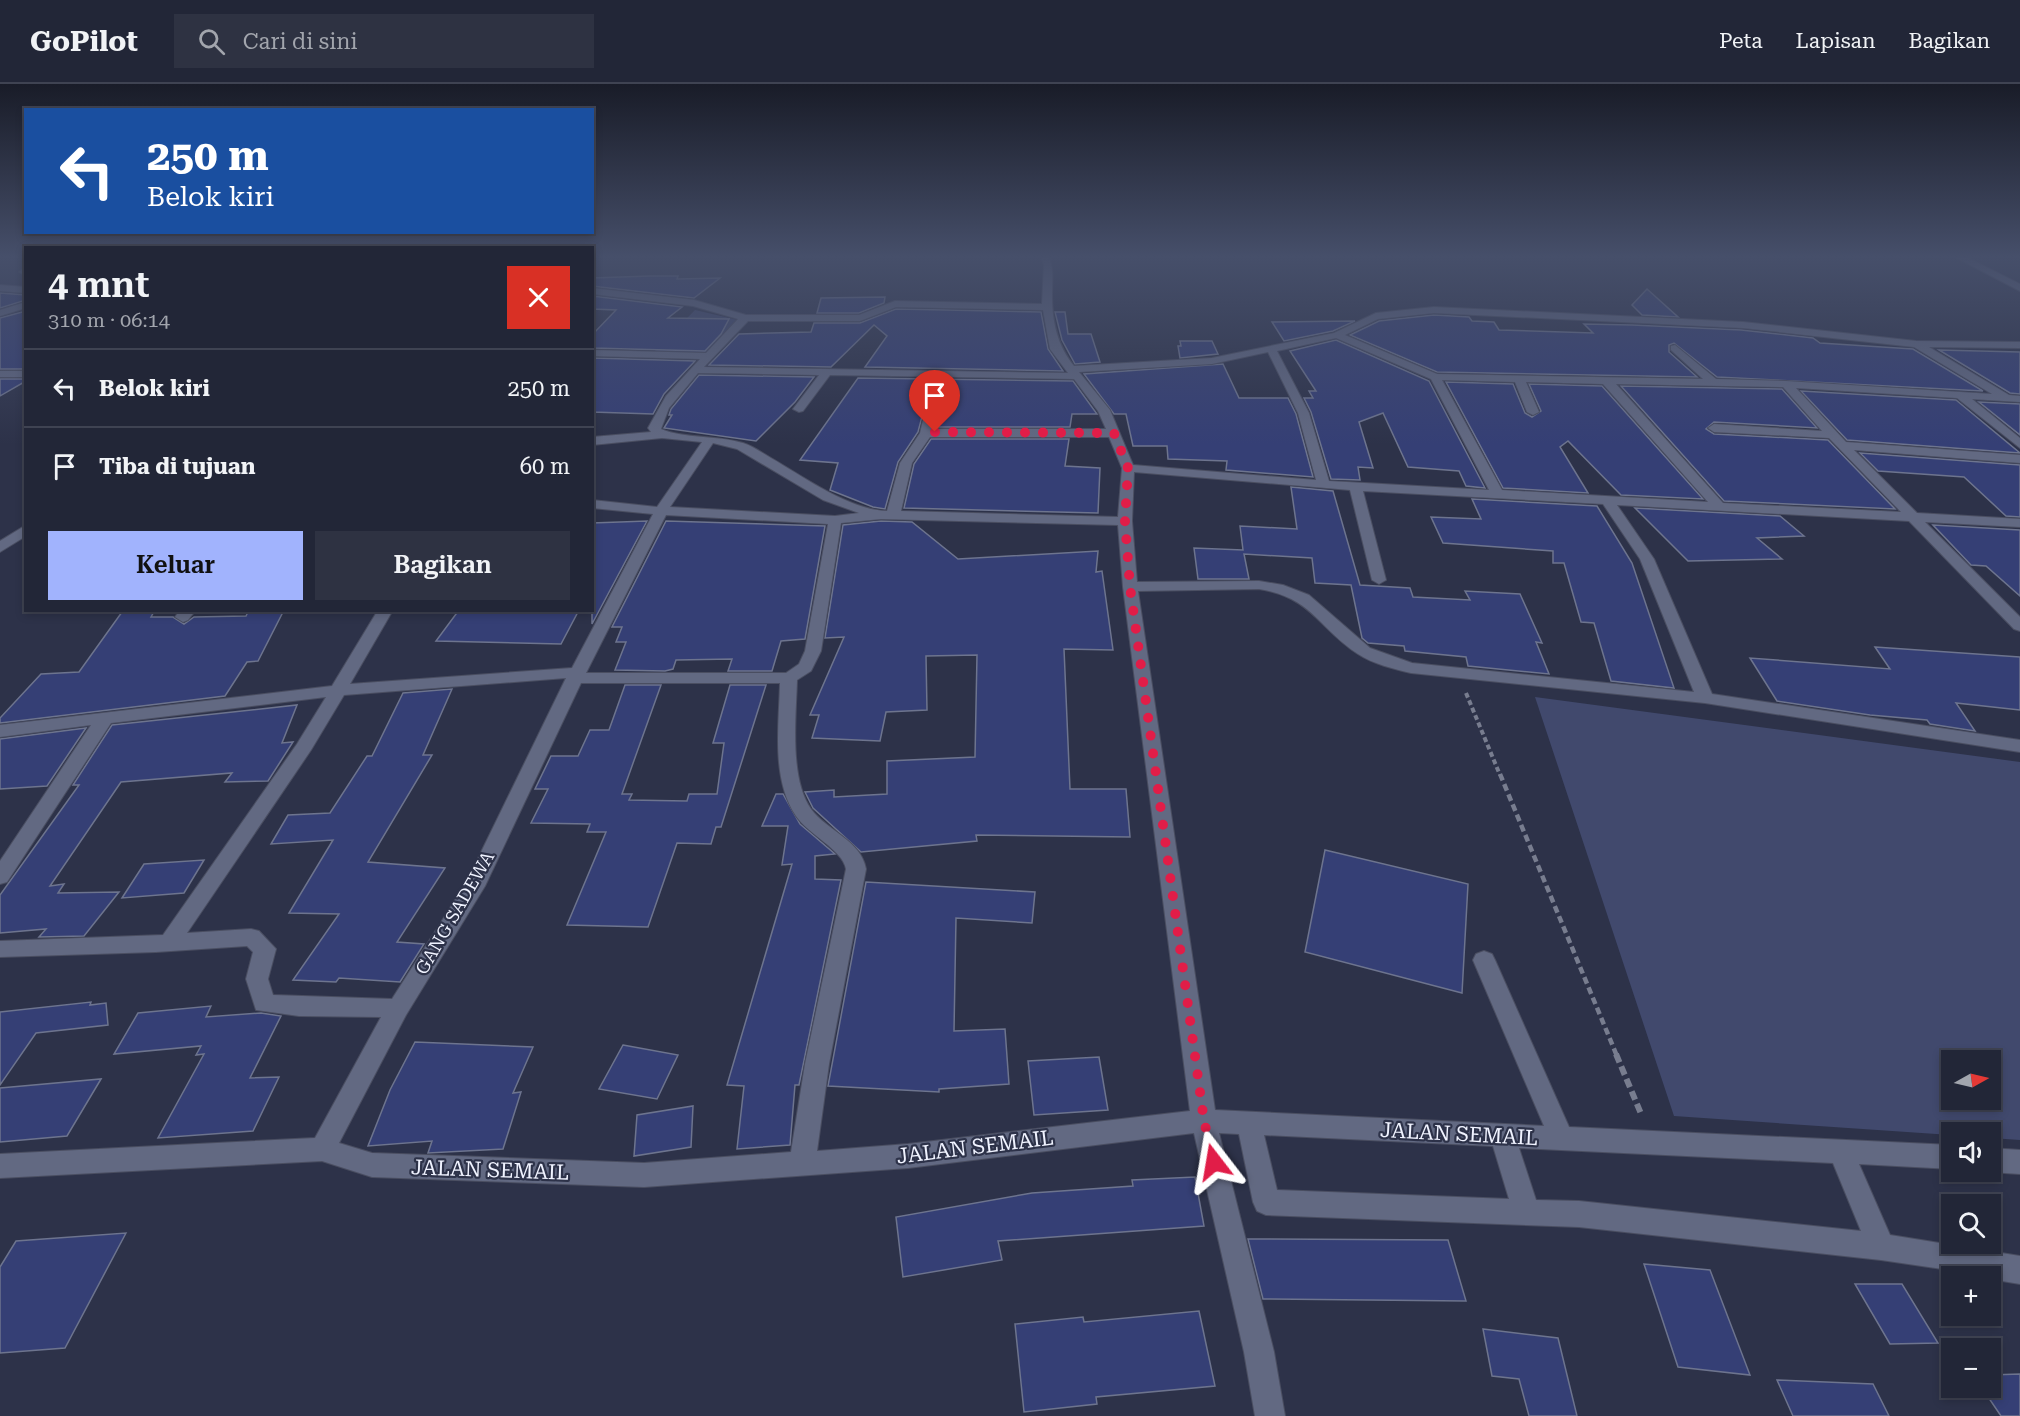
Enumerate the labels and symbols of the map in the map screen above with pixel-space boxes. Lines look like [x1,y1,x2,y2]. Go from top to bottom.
pin [909,370,960,432]
street label: GANG SADEWA [411,847,499,978]
north arrow [1941,1050,2001,1110]
street label: JALAN SEMAIL [1379,1118,1539,1150]
street label: JALAN SEMAIL [895,1125,1055,1169]
position arrow [1182,1130,1246,1194]
street label: JALAN SEMAIL [411,1155,569,1185]

